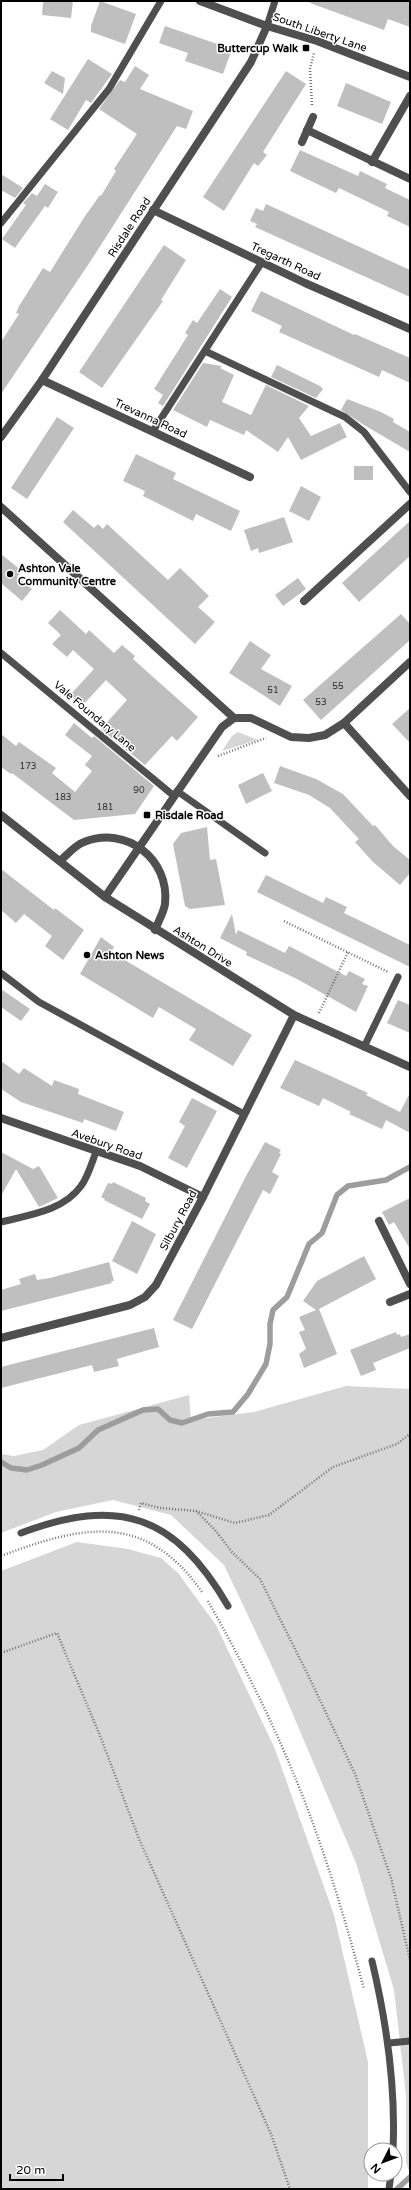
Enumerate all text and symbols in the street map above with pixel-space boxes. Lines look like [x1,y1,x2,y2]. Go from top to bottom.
street label: South Liberty Lane [271,10,369,55]
place label: Buttercup Walk [217,42,298,56]
marker: Buttercup Walk [301,43,311,53]
street label: Risdale Road [105,195,154,260]
street label: Tregarth Road [249,240,323,283]
street label: Trevanna Road [113,396,189,441]
place label: Ashton Vale Community Centre [18,562,117,589]
marker: Ashton Vale Community Centre [5,569,15,579]
street label: Vale Foundary Lane [51,678,138,754]
house number: 55 [332,681,344,692]
house number: 51 [267,685,279,696]
house number: 53 [315,697,327,708]
house number: 173 [20,761,36,772]
house number: 90 [133,785,145,796]
house number: 183 [55,792,71,803]
house number: 181 [97,802,113,813]
place label: Risdale Road [155,809,224,822]
marker: Risdale Road [142,810,152,820]
street label: Ashton Drive [171,923,235,970]
place label: Ashton News [95,949,165,962]
marker: Ashton News [82,950,92,960]
street label: Avebury Road [70,1126,144,1163]
street label: Silbury Road [157,1188,200,1253]
north arrow [363,2142,403,2182]
scale bar [10,2156,63,2182]
text: N [368,2161,384,2176]
text: 20 m [16,2163,45,2177]

